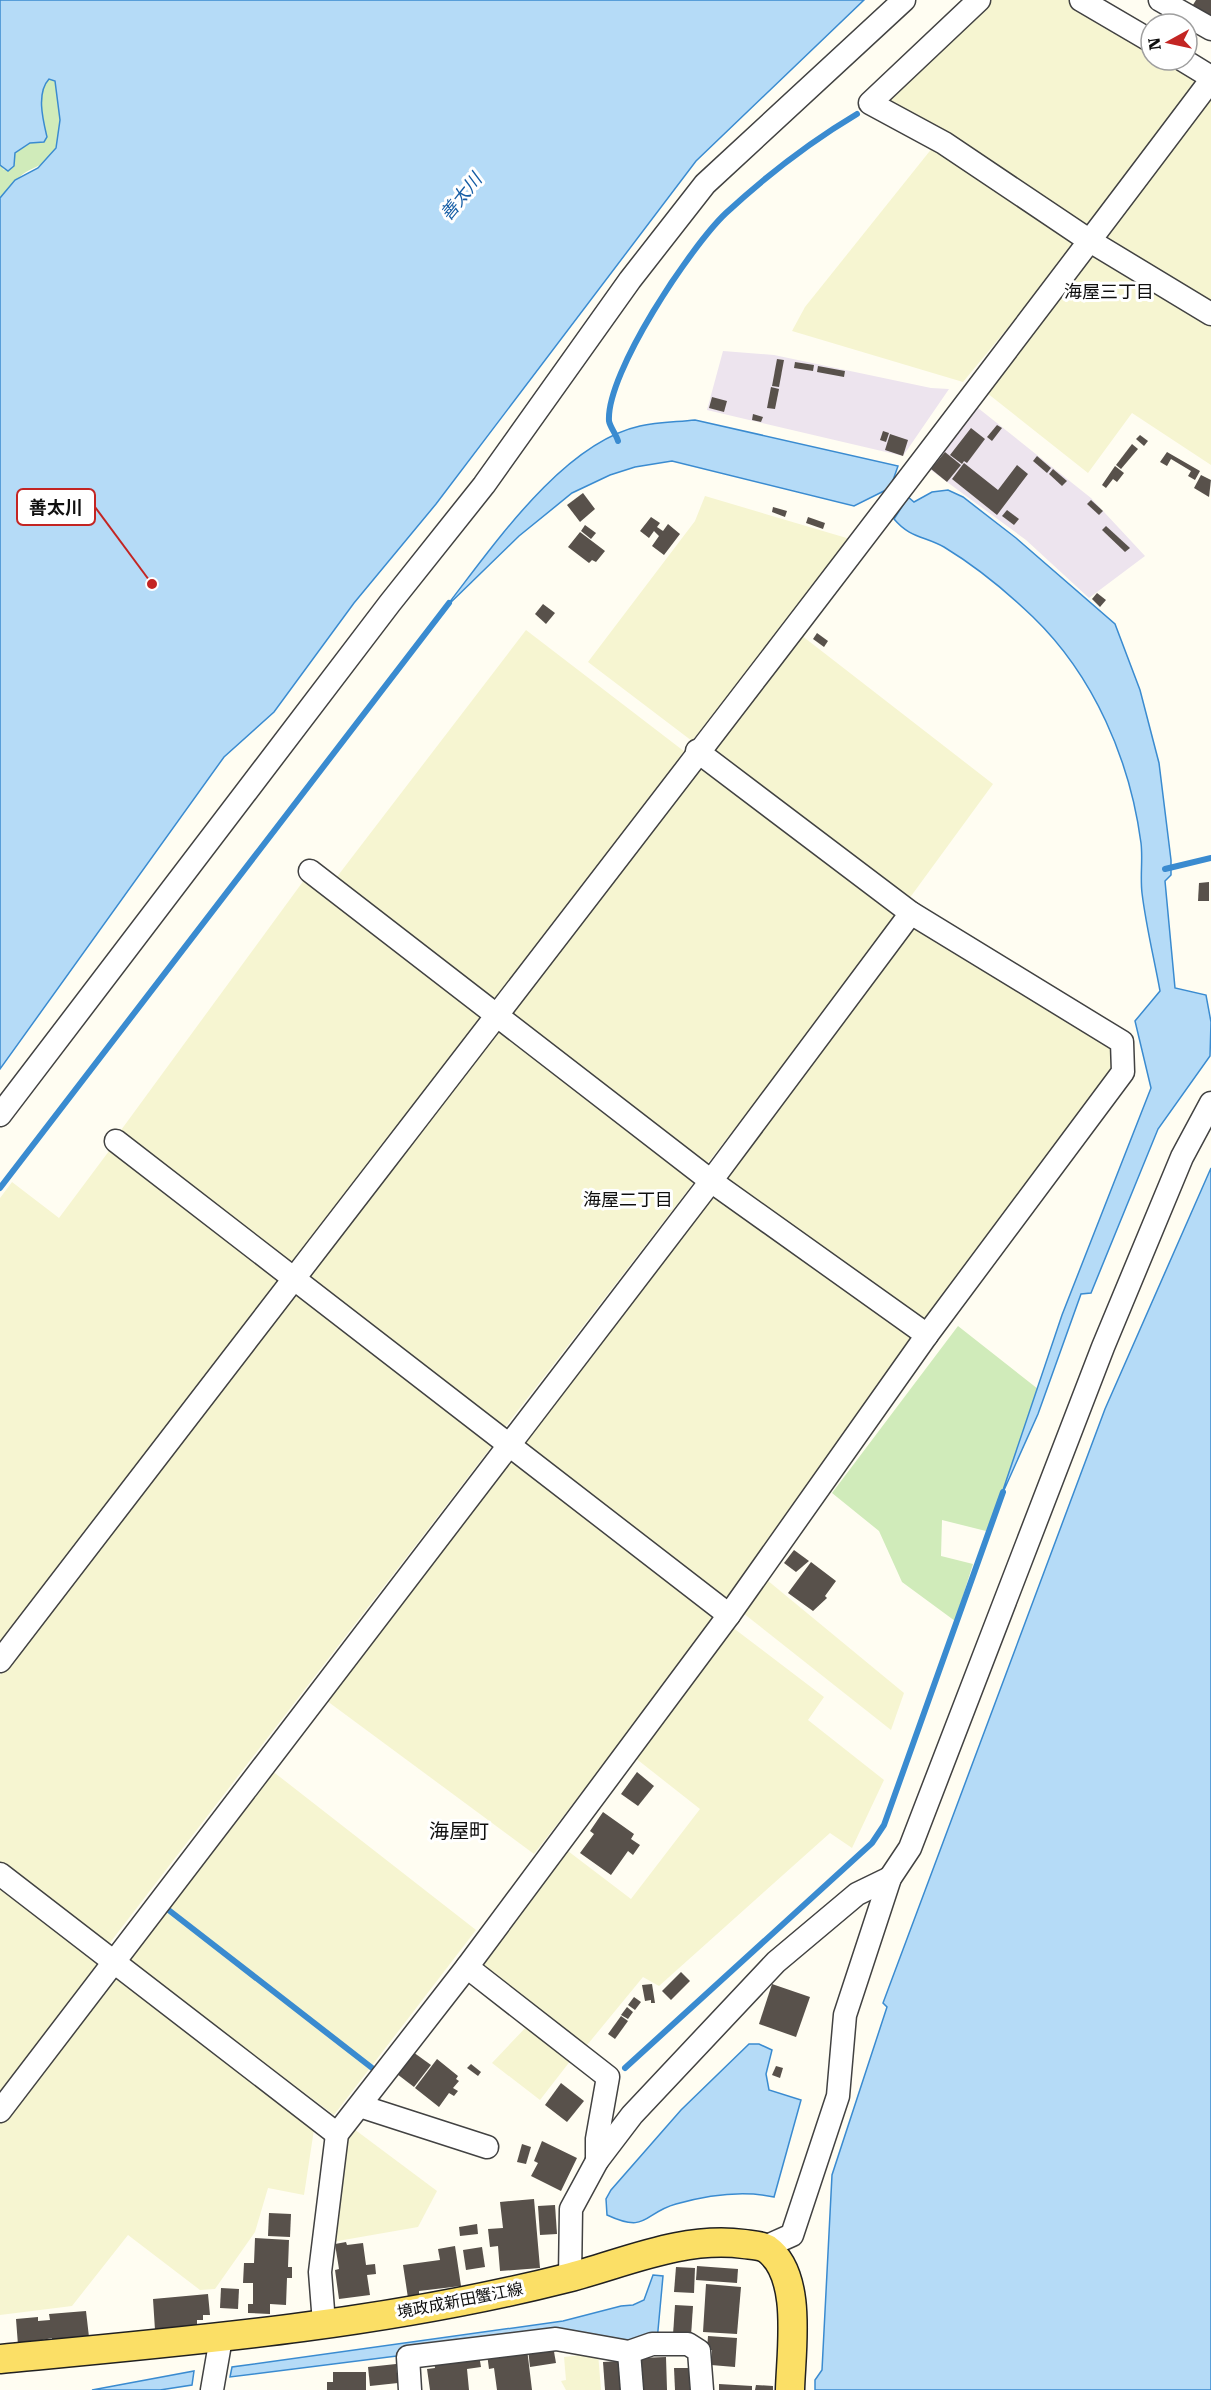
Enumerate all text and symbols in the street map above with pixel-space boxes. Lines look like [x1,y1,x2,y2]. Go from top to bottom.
north arrow [1139,12,1199,72]
text: N [1144,37,1165,51]
water label: 善太川 [435,168,487,224]
district label: 海屋三丁目 [1064,281,1154,302]
callout: 善太川 [17,489,95,525]
text: 善太川 [29,497,83,518]
district label: 海屋二丁目 [583,1189,673,1210]
district label: 海屋町 [429,1819,489,1843]
street label: 境政成新田蟹江線 [395,2279,525,2322]

